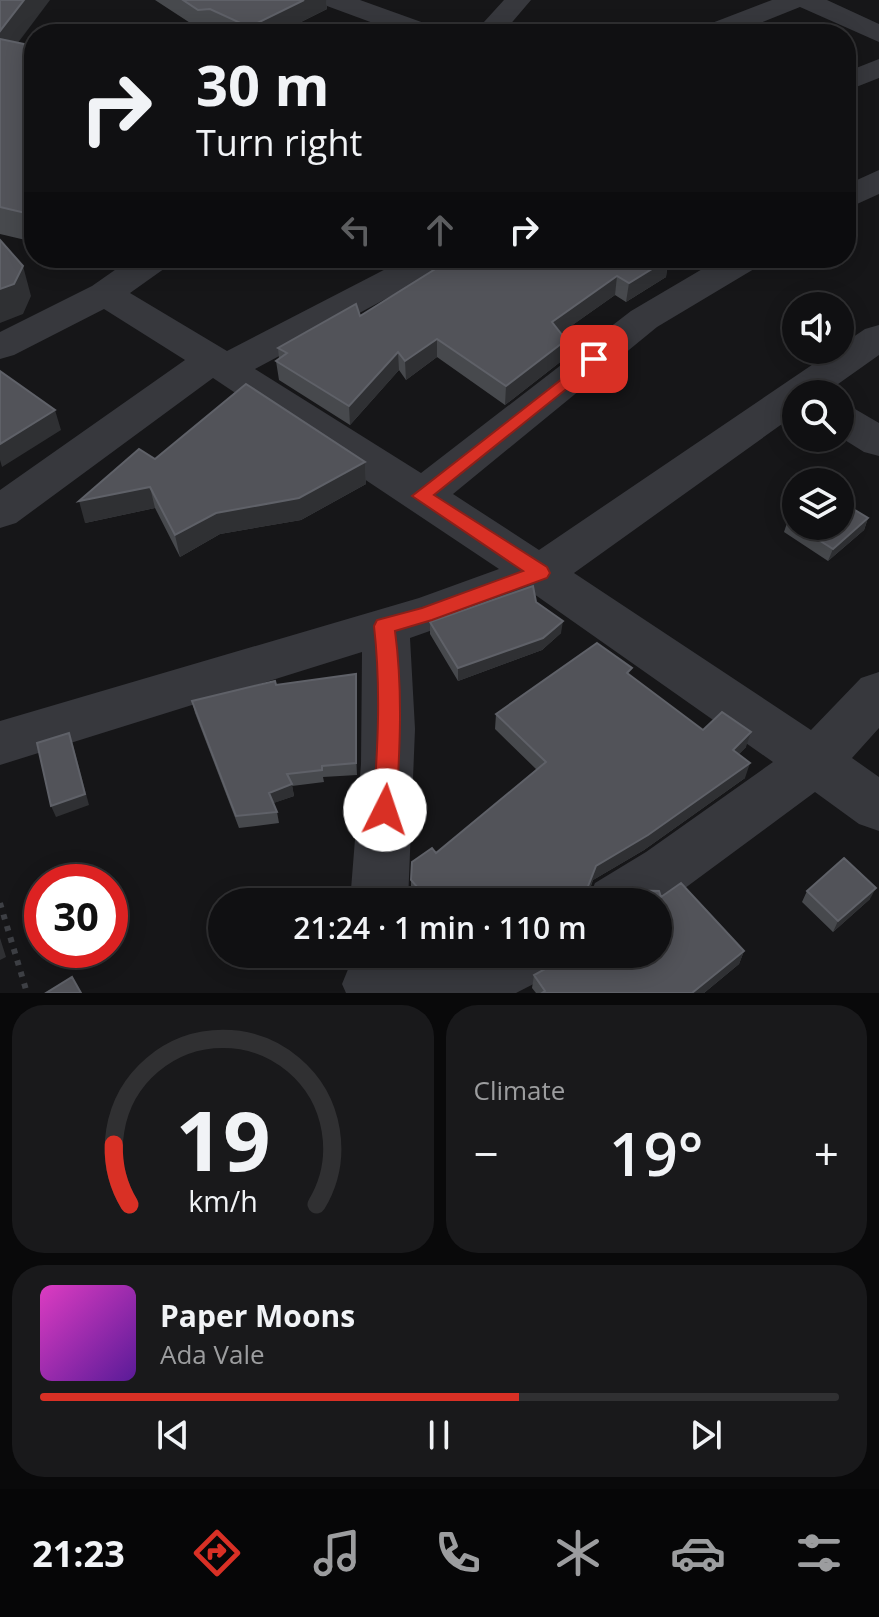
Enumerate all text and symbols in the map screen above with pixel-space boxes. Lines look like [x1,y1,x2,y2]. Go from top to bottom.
text: 30 m [196,46,330,122]
icon: right [64,56,168,160]
text: Turn right [196,118,362,167]
icon: left [334,208,378,252]
icon: ahead [418,208,462,252]
icon: right [502,208,546,252]
map controls [782,292,854,540]
button: sound [782,292,854,364]
pin [560,325,628,393]
icon: arrive [572,337,616,381]
button: search [782,380,854,452]
button: layers [782,468,854,540]
position arrow [343,768,427,852]
speed limit sign: 30 [24,864,128,968]
text: 21:24 · 1 min · 110 m [293,907,587,948]
text: Climate [474,1072,565,1108]
text: 19 [175,1082,270,1195]
text: 19° [609,1112,703,1194]
text: − [474,1123,499,1183]
text: + [814,1123,839,1183]
text: km/h [188,1181,257,1220]
text: Paper Moons [160,1295,355,1336]
text: Ada Vale [160,1336,265,1372]
icon: previous [151,1413,195,1457]
icon: pause [417,1413,461,1457]
icon: next [684,1413,728,1457]
icon: directions [189,1525,245,1581]
icon: music [309,1525,365,1581]
icon: phone [430,1525,486,1581]
icon: climate [550,1525,606,1581]
icon: car [670,1525,726,1581]
icon: filters [791,1525,847,1581]
text: 21:23 [32,1529,125,1578]

